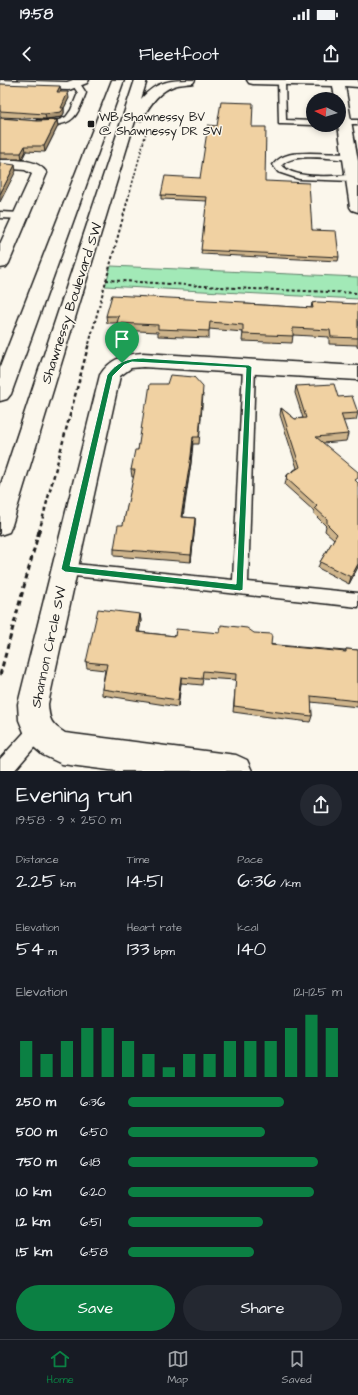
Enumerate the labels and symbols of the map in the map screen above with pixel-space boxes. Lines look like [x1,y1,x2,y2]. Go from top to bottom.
north arrow [306,92,346,132]
place label: WB Shawnessy BV @ Shawnessy DR SW [99,109,223,141]
marker: WB Shawnessy BV @ Shawnessy DR SW [86,119,96,129]
street label: Shawnessy Boulevard SW [36,220,107,386]
pin [105,322,139,363]
street label: Shannon Circle SW [26,585,72,710]

